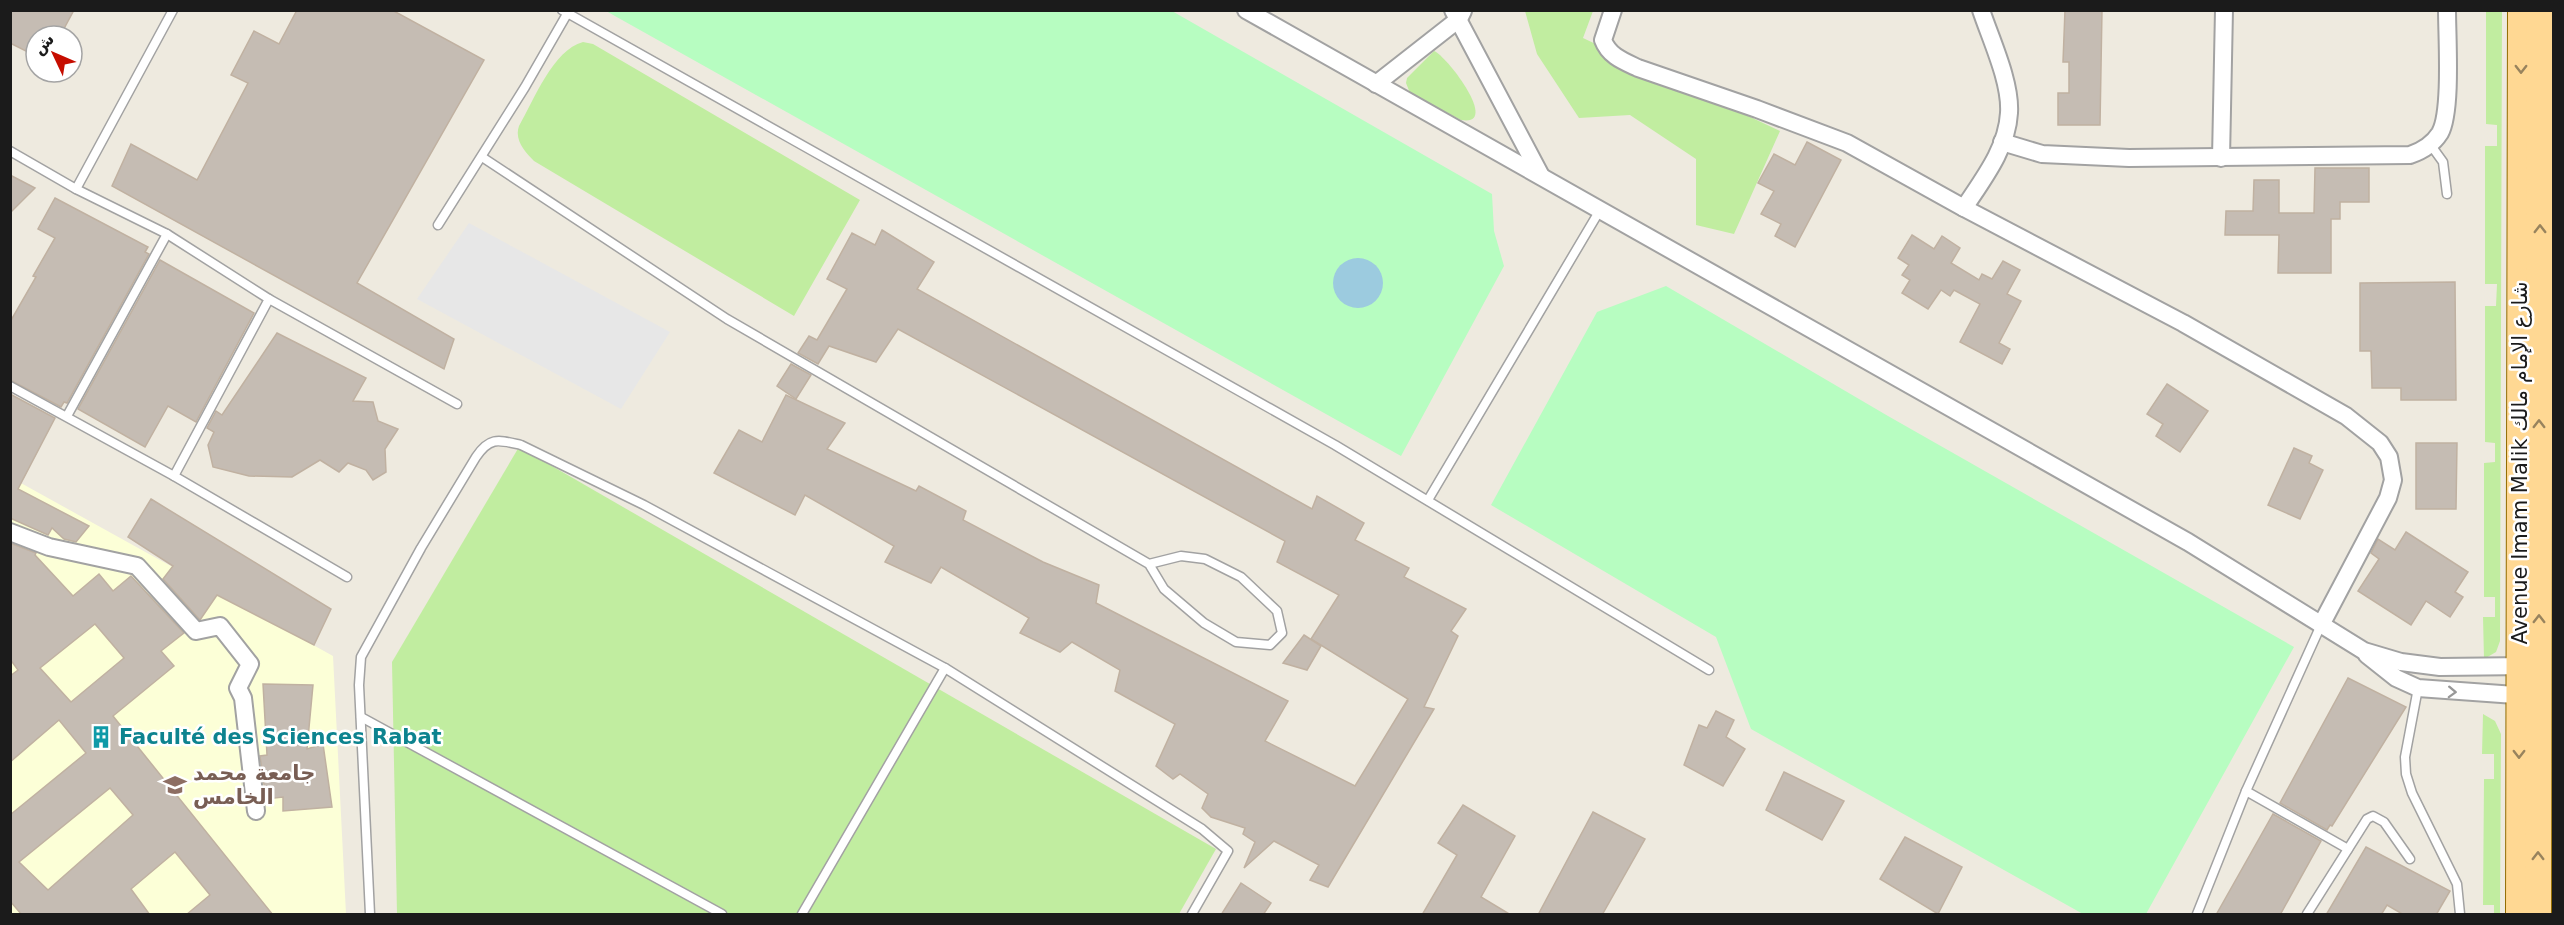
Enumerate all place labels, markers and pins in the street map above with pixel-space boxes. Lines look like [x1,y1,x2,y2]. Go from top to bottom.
building icon: Faculté des Sciences Rabat [88,724,114,750]
place label: Faculté des Sciences Rabat [119,725,442,749]
place label: جامعة محمد الخامس [193,761,315,809]
school or university icon: جامعة محمد الخامس [162,772,188,798]

